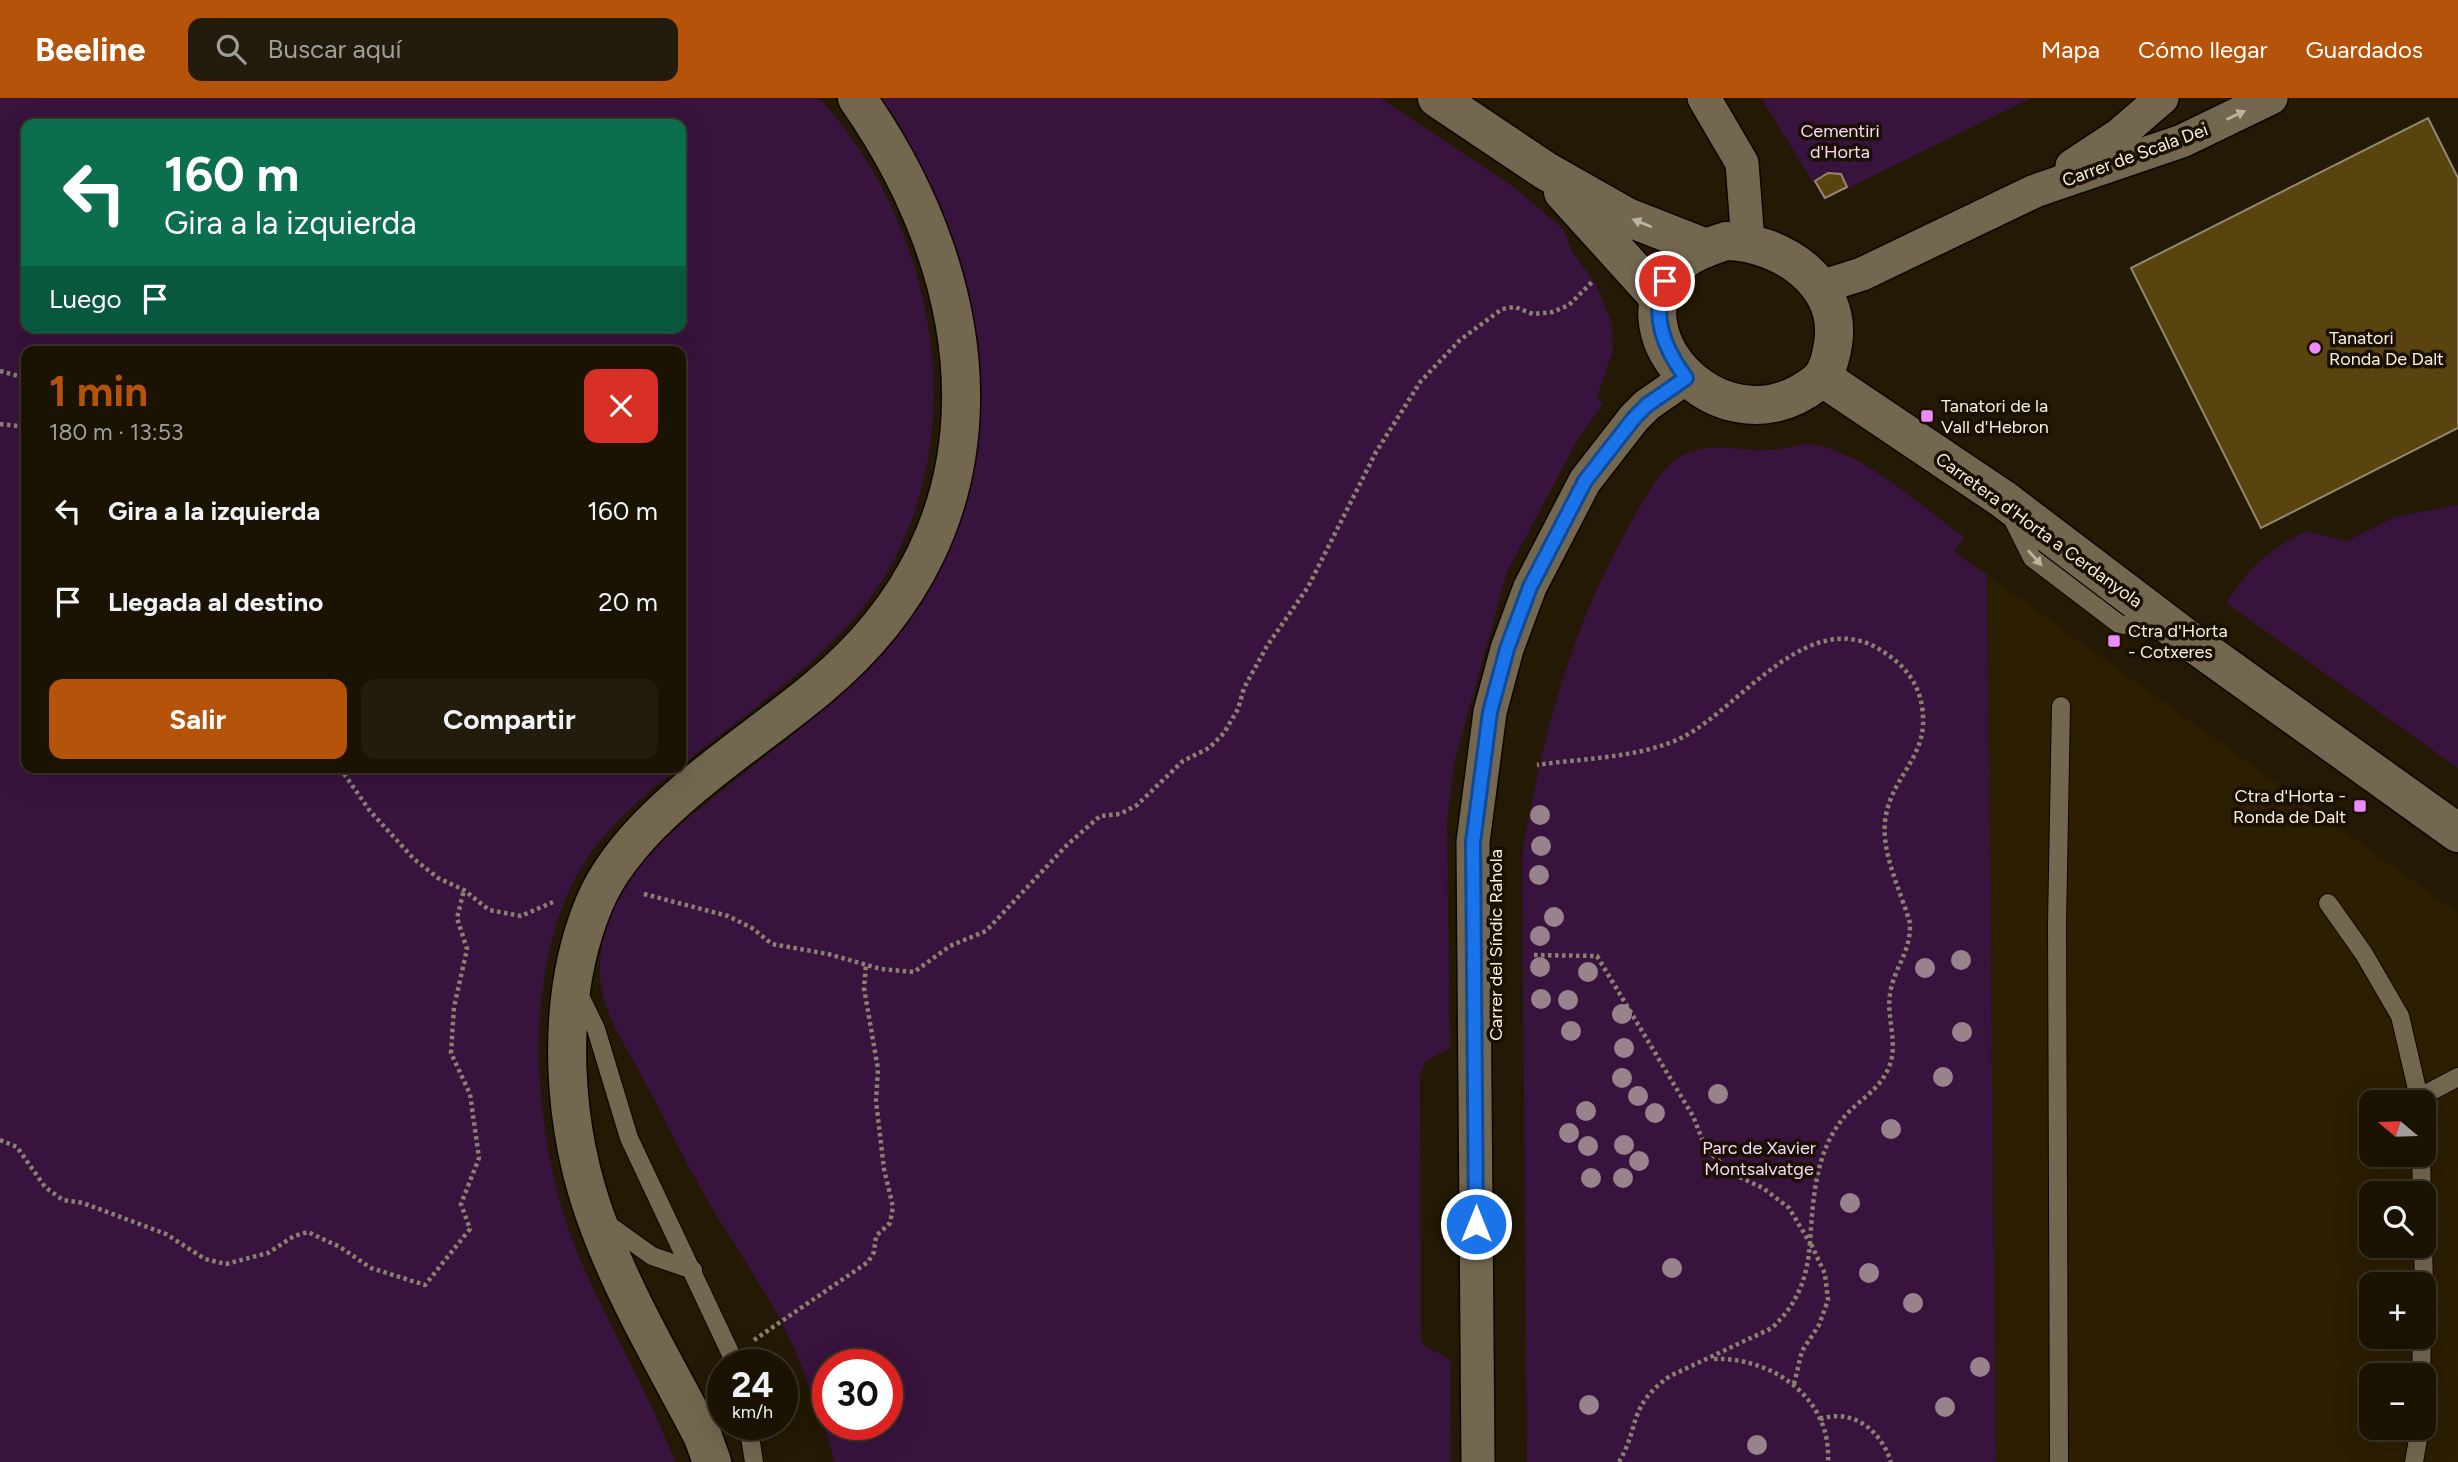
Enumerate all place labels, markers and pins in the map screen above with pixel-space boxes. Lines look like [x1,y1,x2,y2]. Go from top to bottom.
pin [1635,251,1695,311]
place label: Tanatori Ronda De Dalt [2329,327,2444,370]
marker: Tanatori Ronda De Dalt [2307,340,2323,356]
place label: Tanatori de la Vall d'Hebron [1941,395,2049,438]
marker: Tanatori de la Vall d'Hebron [1919,408,1935,424]
place label: Ctra d'Horta - Cotxeres [2128,620,2228,663]
marker: Ctra d'Horta - Cotxeres [2106,633,2122,649]
place label: Ctra d'Horta - Ronda de Dalt [2233,785,2346,828]
marker: Ctra d'Horta - Ronda de Dalt [2352,798,2368,814]

